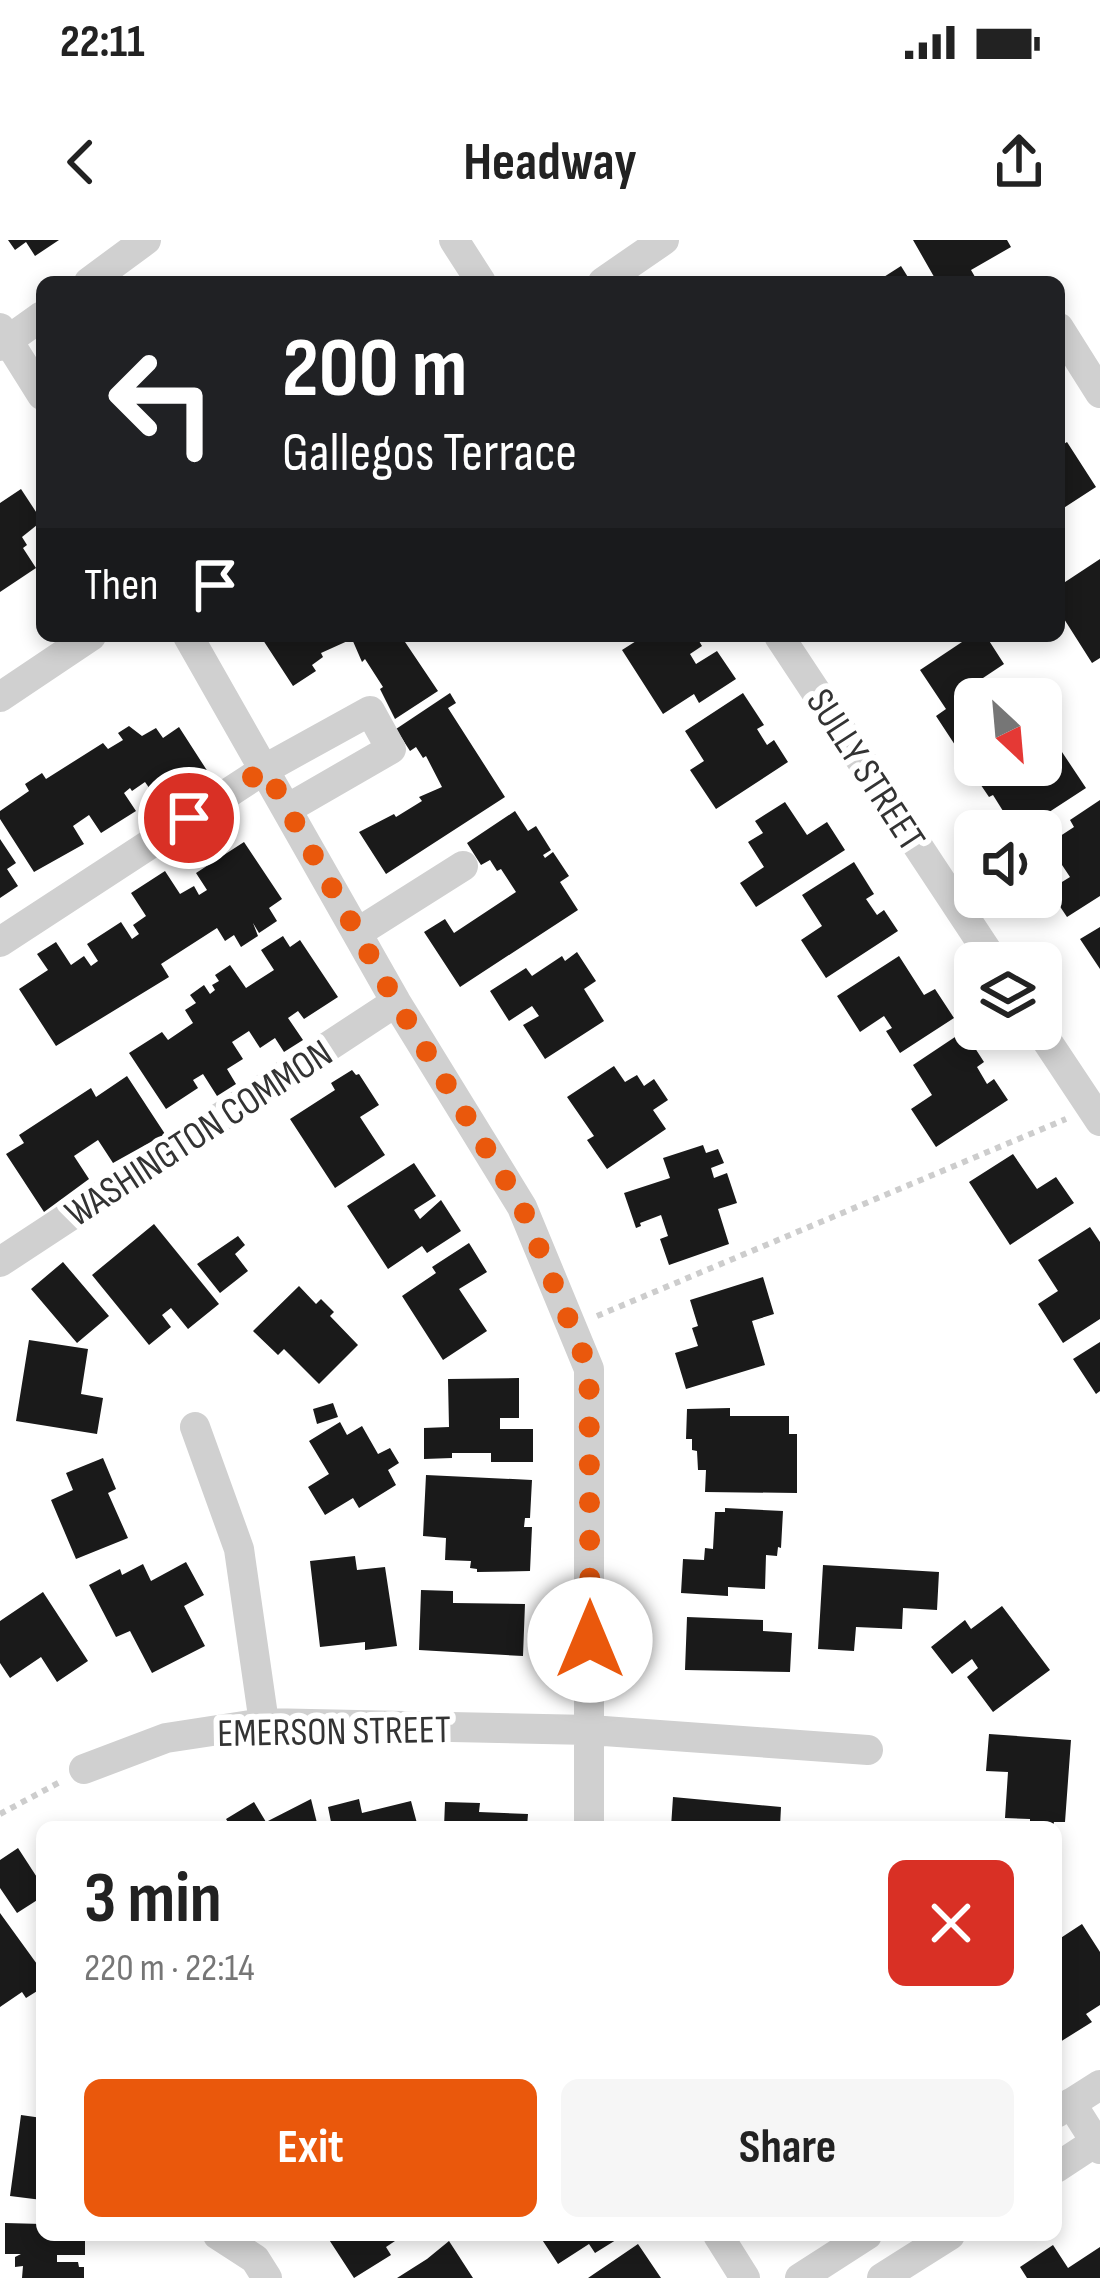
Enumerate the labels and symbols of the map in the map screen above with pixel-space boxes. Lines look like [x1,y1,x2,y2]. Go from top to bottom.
north arrow [954,678,1062,786]
street label: SULLY STREET [795,681,934,860]
pin [138,767,240,869]
street label: WASHINGTON COMMON [57,1030,342,1238]
position arrow [527,1577,653,1703]
street label: EMERSON STREET [217,1707,451,1758]

